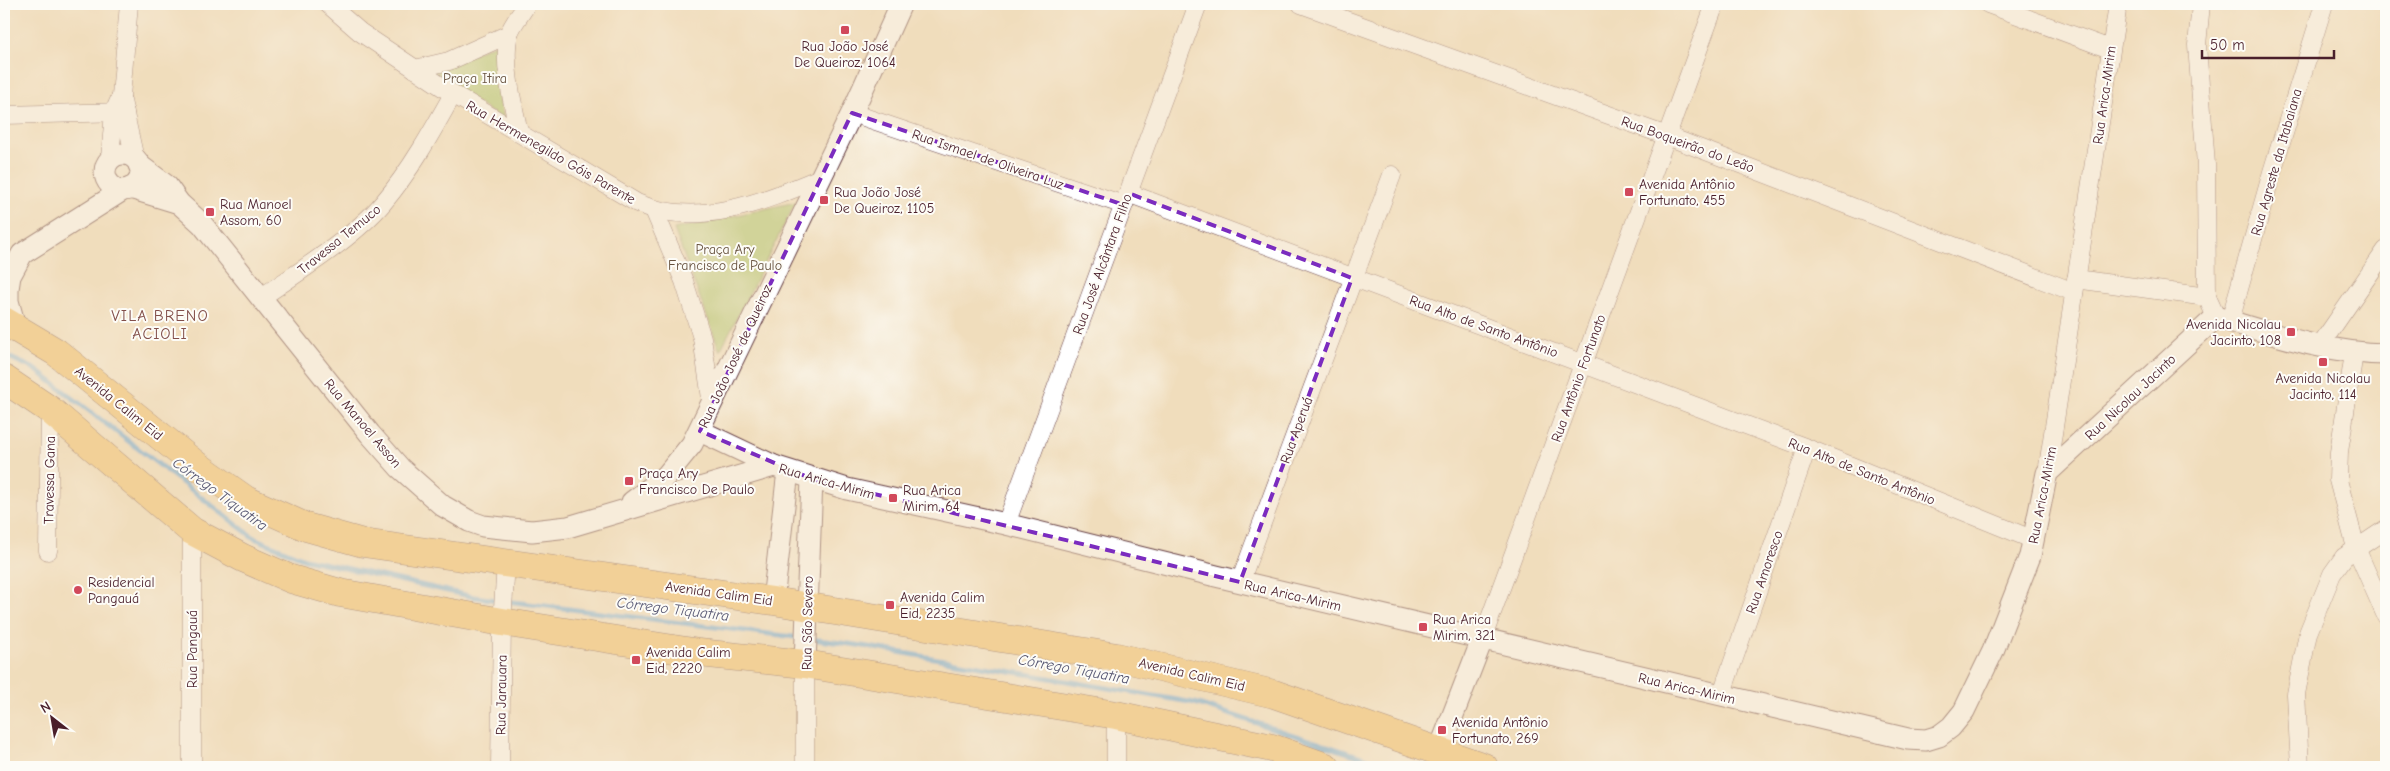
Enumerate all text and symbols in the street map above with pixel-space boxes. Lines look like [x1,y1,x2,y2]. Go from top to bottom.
marker: Rua João José De Queiroz, 1064 [839,24,851,36]
scale bar [2202,28,2335,60]
text: 50 m [2210,36,2245,54]
place label: Rua João José De Queiroz, 1064 [794,38,896,71]
street label: Rua Arica-Mirim [2089,45,2120,145]
park label: Praça Itira [443,70,507,87]
street label: Rua Agreste da Itabaiana [2247,87,2306,238]
street label: Rua Hermenegildo Góis Parente [463,97,639,208]
street label: Rua Boqueirão do Leão [1619,112,1757,176]
street label: Rua Ismael de Oliveira Luz [910,125,1066,193]
place label: Avenida Antônio Fortunato, 455 [1639,176,1735,209]
place label: Rua João José De Queiroz, 1105 [834,184,934,217]
marker: Avenida Antônio Fortunato, 455 [1623,186,1635,198]
street label: Rua José Alcântara Filho [1069,191,1136,337]
marker: Rua João José De Queiroz, 1105 [818,194,830,206]
place label: Rua Manoel Assom, 60 [220,196,292,229]
street label: Travessa Temuco [294,201,384,278]
marker: Rua Manoel Assom, 60 [204,206,216,218]
park label: Praça Ary Francisco de Paulo [668,241,782,274]
street label: Rua João José de Queiroz [695,282,776,431]
street label: Rua Alto de Santo Antônio [1407,292,1560,361]
district label: VILA BRENO ACIOLI [111,307,209,343]
street label: Rua Antônio Fortunato [1547,312,1609,444]
place label: Avenida Nicolau Jacinto, 108 [2186,316,2281,349]
marker: Avenida Nicolau Jacinto, 108 [2285,326,2297,338]
street label: Rua Nicolau Jacinto [2081,351,2179,444]
marker: Avenida Nicolau Jacinto, 114 [2317,356,2329,368]
street label: Avenida Calim Eid [71,363,166,444]
place label: Avenida Nicolau Jacinto, 114 [2276,370,2370,403]
street label: Rua Manoel Asson [320,375,405,471]
street label: Rua Aperuá [1277,394,1316,466]
street label: Rua Alto de Santo Antônio [1786,434,1938,509]
street label: Travessa Gana [40,436,59,524]
street label: Rua Arica-Mirim [2025,445,2060,545]
water label: Córrego Tiquatira [169,454,271,535]
street label: Rua Arica-Mirim [777,460,877,503]
place label: Praça Ary Francisco De Paulo [639,465,754,498]
marker: Praça Ary Francisco De Paulo [623,475,635,487]
place label: Rua Arica Mirim, 64 [903,482,961,515]
marker: Rua Arica Mirim, 64 [887,492,899,504]
street label: Rua Amoresco [1742,528,1787,616]
place label: Residencial Pangauá [88,574,155,607]
street label: Rua São Severo [798,576,817,670]
street label: Rua Arica-Mirim [1243,576,1343,615]
street label: Avenida Calim Eid [664,578,774,609]
marker: Residencial Pangauá [72,584,84,596]
place label: Avenida Calim Eid, 2235 [900,589,985,622]
water label: Córrego Tiquatira [616,593,730,625]
marker: Avenida Calim Eid, 2235 [884,599,896,611]
street label: Rua Pangauá [184,610,201,688]
place label: Rua Arica Mirim, 321 [1433,611,1495,644]
marker: Rua Arica Mirim, 321 [1417,621,1429,633]
place label: Avenida Calim Eid, 2220 [646,644,731,677]
water label: Córrego Tiquatira [1017,650,1131,688]
marker: Avenida Calim Eid, 2220 [630,654,642,666]
street label: Avenida Calim Eid [1137,654,1247,695]
street label: Rua Jarauara [492,655,511,735]
street label: Rua Arica-Mirim [1637,669,1737,708]
north arrow [28,694,78,744]
text: N [37,698,54,717]
place label: Avenida Antônio Fortunato, 269 [1452,714,1548,747]
marker: Avenida Antônio Fortunato, 269 [1436,724,1448,736]

